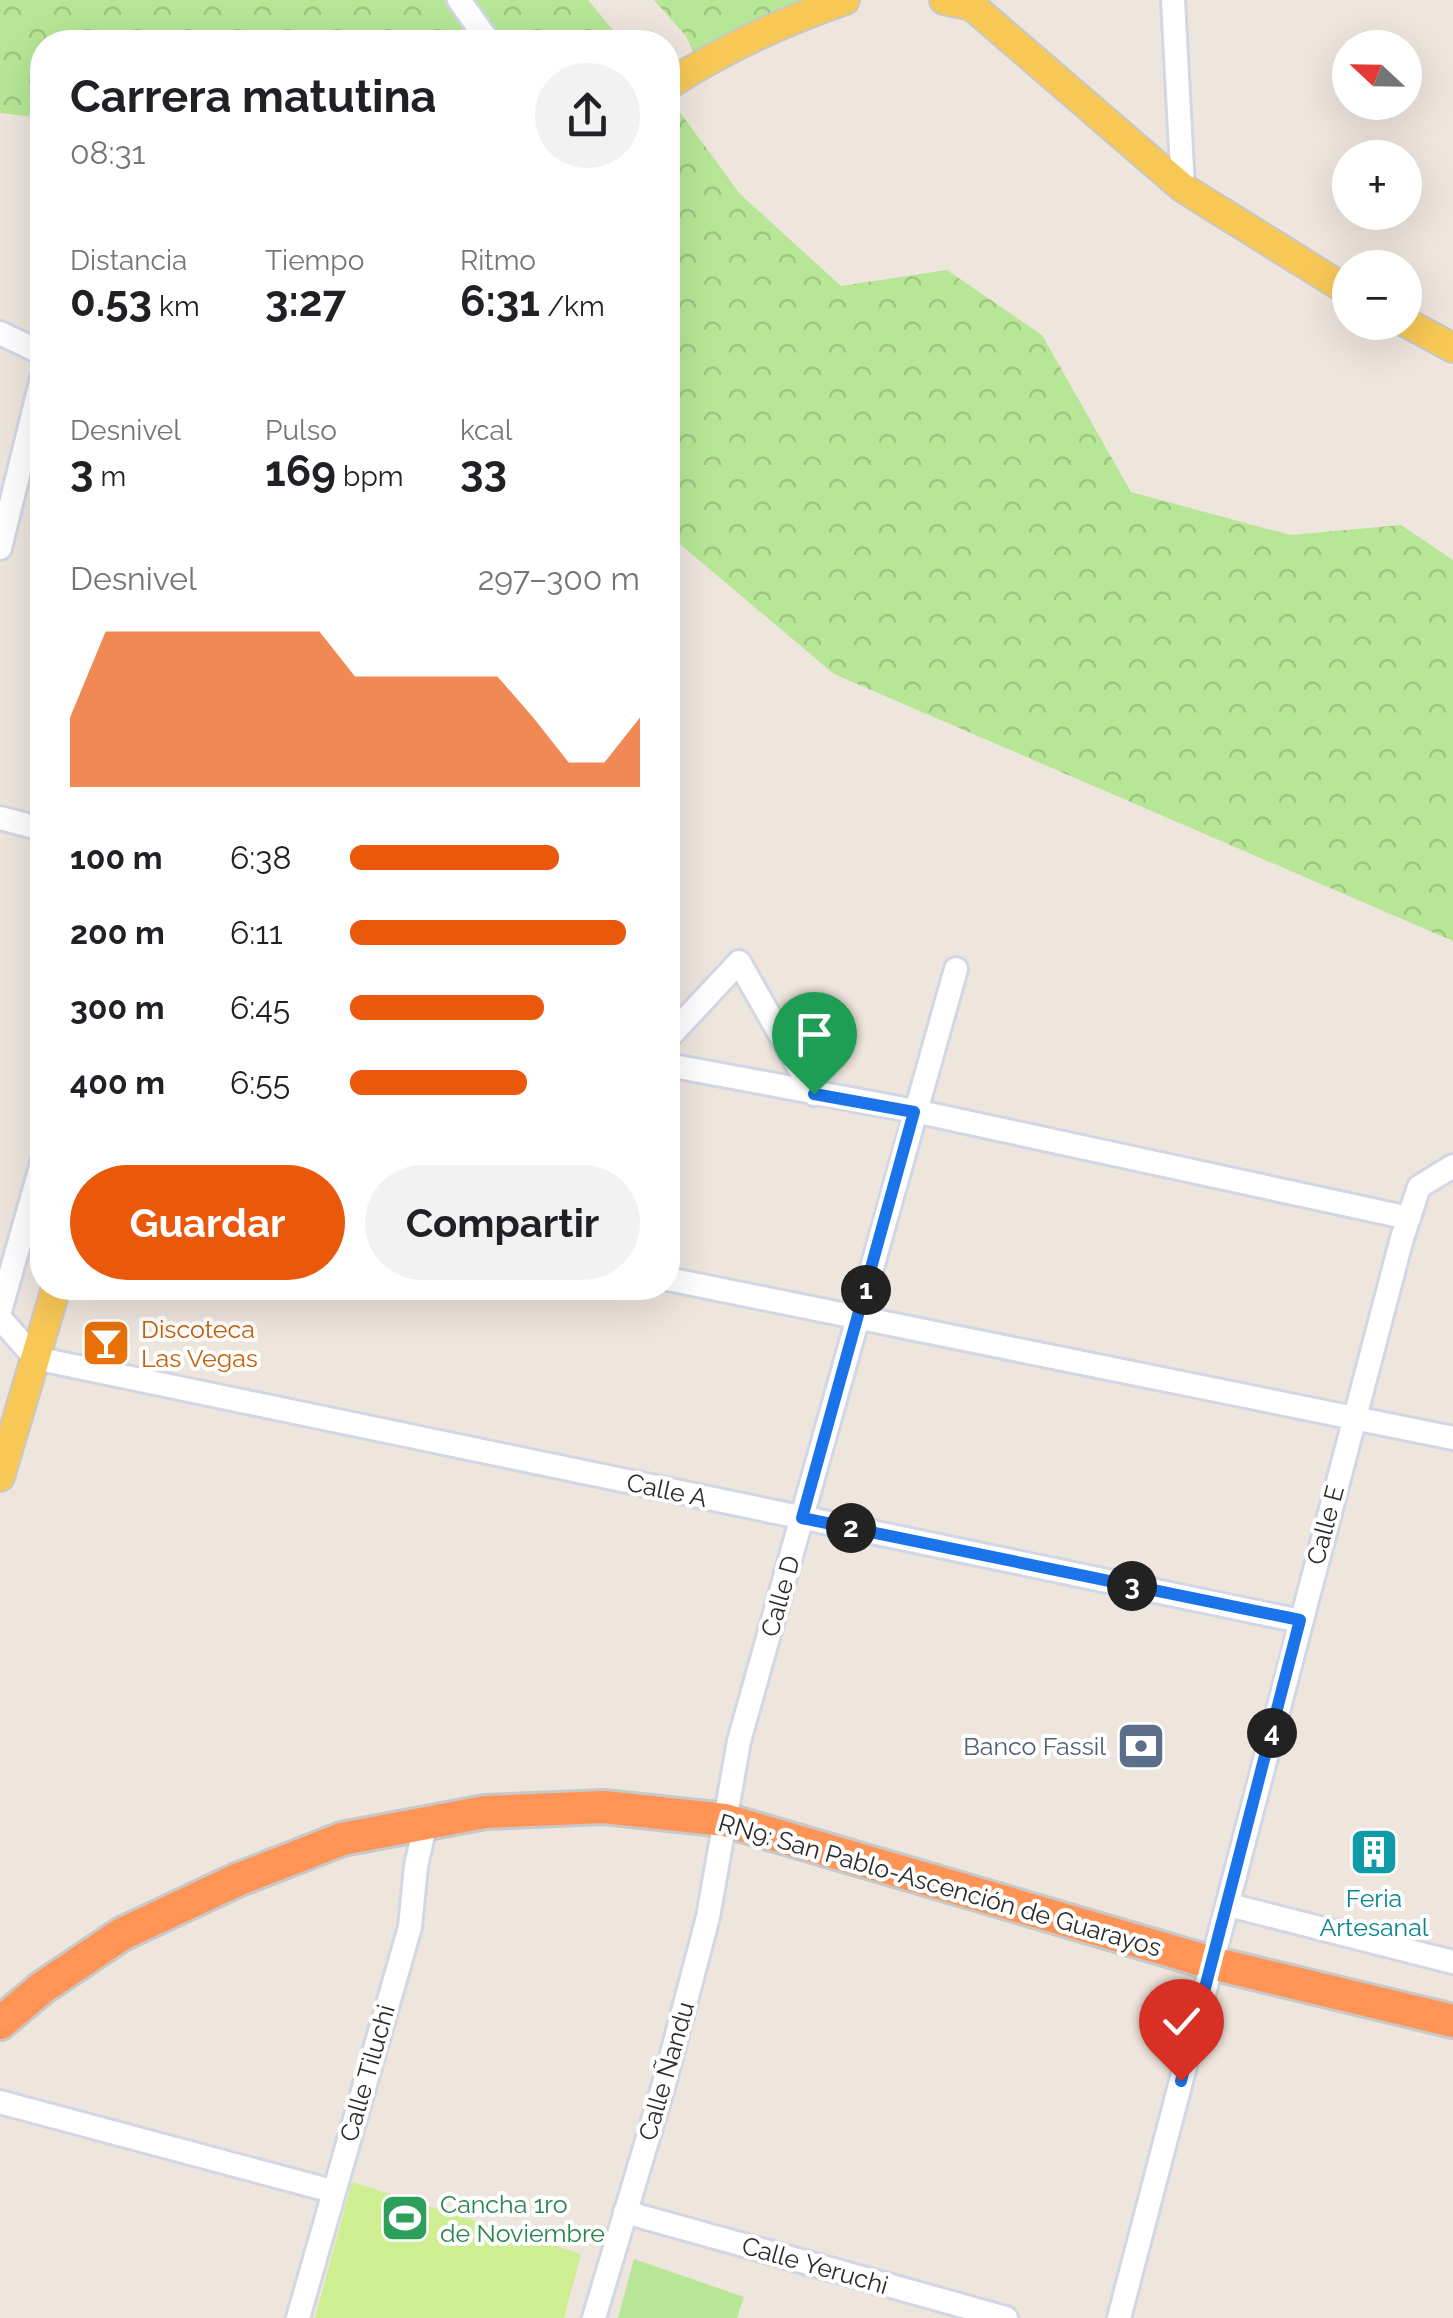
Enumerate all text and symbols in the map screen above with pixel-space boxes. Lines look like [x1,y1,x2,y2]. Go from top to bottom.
north arrow [1332,30,1422,120]
map controls [1332,30,1422,340]
button: share [535,63,640,168]
text: Carrera matutina [70,70,436,123]
text: 08:31 [70,134,145,171]
button: + [1332,140,1422,230]
text: Distancia [70,244,187,277]
text: Tiempo [265,244,364,277]
text: Ritmo [460,244,536,277]
button: − [1332,250,1422,340]
text: 0.53 [70,277,152,326]
text: 3:27 [265,277,346,326]
text: 6:31 [460,277,540,326]
text: km [152,290,200,323]
text: /km [540,290,605,323]
text: Desnivel [70,414,181,447]
text: Pulso [265,414,337,447]
text: kcal [460,414,512,447]
text: 3 [70,447,93,496]
text: 169 [265,447,336,496]
text: 33 [460,447,507,496]
text: m [93,460,126,493]
text: bpm [336,460,403,493]
text: Desnivel [70,560,197,597]
text: 297–300 m [478,560,640,597]
text: 100 m [70,839,163,876]
text: 6:38 [230,839,291,876]
text: 200 m [70,914,165,951]
text: 6:11 [230,914,283,951]
text: 300 m [70,989,165,1026]
text: 6:45 [230,989,290,1026]
pin [772,992,857,1095]
icon: arrive [787,1007,842,1062]
text: 400 m [70,1064,165,1101]
text: 6:55 [230,1064,290,1101]
button: Guardar [70,1165,345,1280]
button: Compartir [365,1165,640,1280]
pin: 1 [841,1265,891,1315]
text: 1 [859,1273,873,1306]
place label: Discoteca Las Vegas [141,1314,258,1373]
bar icon: Discoteca Las Vegas [80,1317,132,1369]
street label: Calle A [624,1467,710,1513]
street label: Calle E [1300,1482,1350,1568]
pin: 2 [826,1503,876,1553]
text: 2 [843,1511,859,1544]
street label: Calle D [754,1552,806,1640]
pin: 3 [1107,1561,1157,1611]
text: 3 [1124,1569,1140,1602]
pin: 4 [1247,1708,1297,1758]
text: 4 [1264,1716,1280,1749]
bank icon: Banco Fassil [1115,1720,1167,1772]
place label: Banco Fassil [963,1731,1106,1761]
street label: RN9: San Pablo-Ascención de Guarayos [715,1807,1165,1963]
building icon: Feria Artesanal [1348,1826,1400,1878]
place label: Feria Artesanal [1319,1883,1429,1942]
pin [1139,1979,1224,2082]
icon: check [1154,1994,1209,2049]
street label: Calle Ñandu [632,1998,700,2144]
street label: Calle Tiluchi [333,2001,401,2145]
place label: Cancha 1ro de Noviembre [440,2189,605,2248]
sports icon: Cancha 1ro de Noviembre [379,2192,431,2244]
street label: Calle Yeruchi [738,2230,892,2300]

